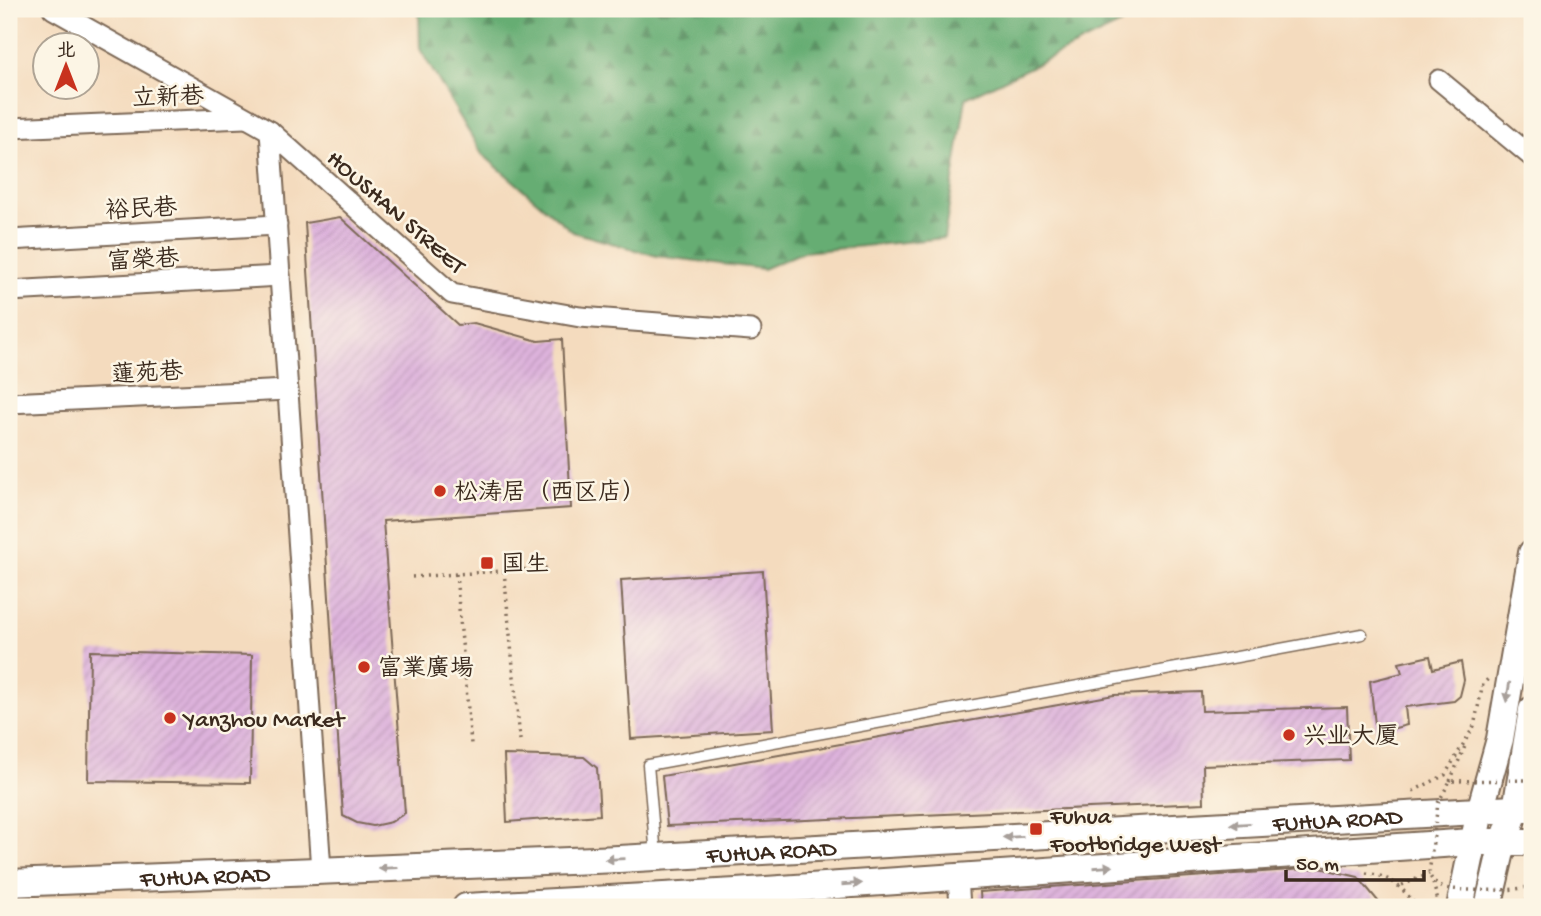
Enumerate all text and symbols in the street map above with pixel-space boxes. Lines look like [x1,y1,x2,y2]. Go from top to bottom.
north arrow [32,32,102,102]
text: 北 [56,41,76,64]
street label: 立新巷 [132,83,205,115]
street label: HOUSHAN STREET [319,145,471,283]
street label: 裕民巷 [104,194,178,228]
street label: 富榮巷 [106,245,180,279]
street label: 蓮苑巷 [110,358,184,392]
place label: 松涛居（西区店） [454,479,646,509]
marker: 松涛居（西区店） [432,483,448,499]
place label: 国生 [501,552,549,581]
marker: 国生 [479,555,495,571]
place label: 富業廣場 [378,655,474,685]
marker: 富業廣場 [356,659,372,675]
one-way arrow [1502,681,1513,703]
place label: Yanzhou Market [182,707,346,736]
marker: Yanzhou Market [162,710,178,726]
place label: 兴业大厦 [1303,724,1399,753]
marker: 兴业大厦 [1281,727,1297,743]
place label: Fuhua Footbridge West [1049,804,1223,861]
street label: FUHUA ROAD [1271,804,1404,841]
one-way arrow [1229,819,1251,830]
marker: Fuhua Footbridge West [1028,821,1044,837]
one-way arrow [1002,831,1024,842]
street label: FUHUA ROAD [705,836,838,872]
scale bar [1286,839,1424,883]
one-way arrow [604,853,626,864]
text: 50 m [1296,854,1339,879]
one-way arrow [1093,861,1115,872]
street label: FUHUA ROAD [138,862,271,896]
one-way arrow [376,862,398,873]
one-way arrow [841,878,863,889]

